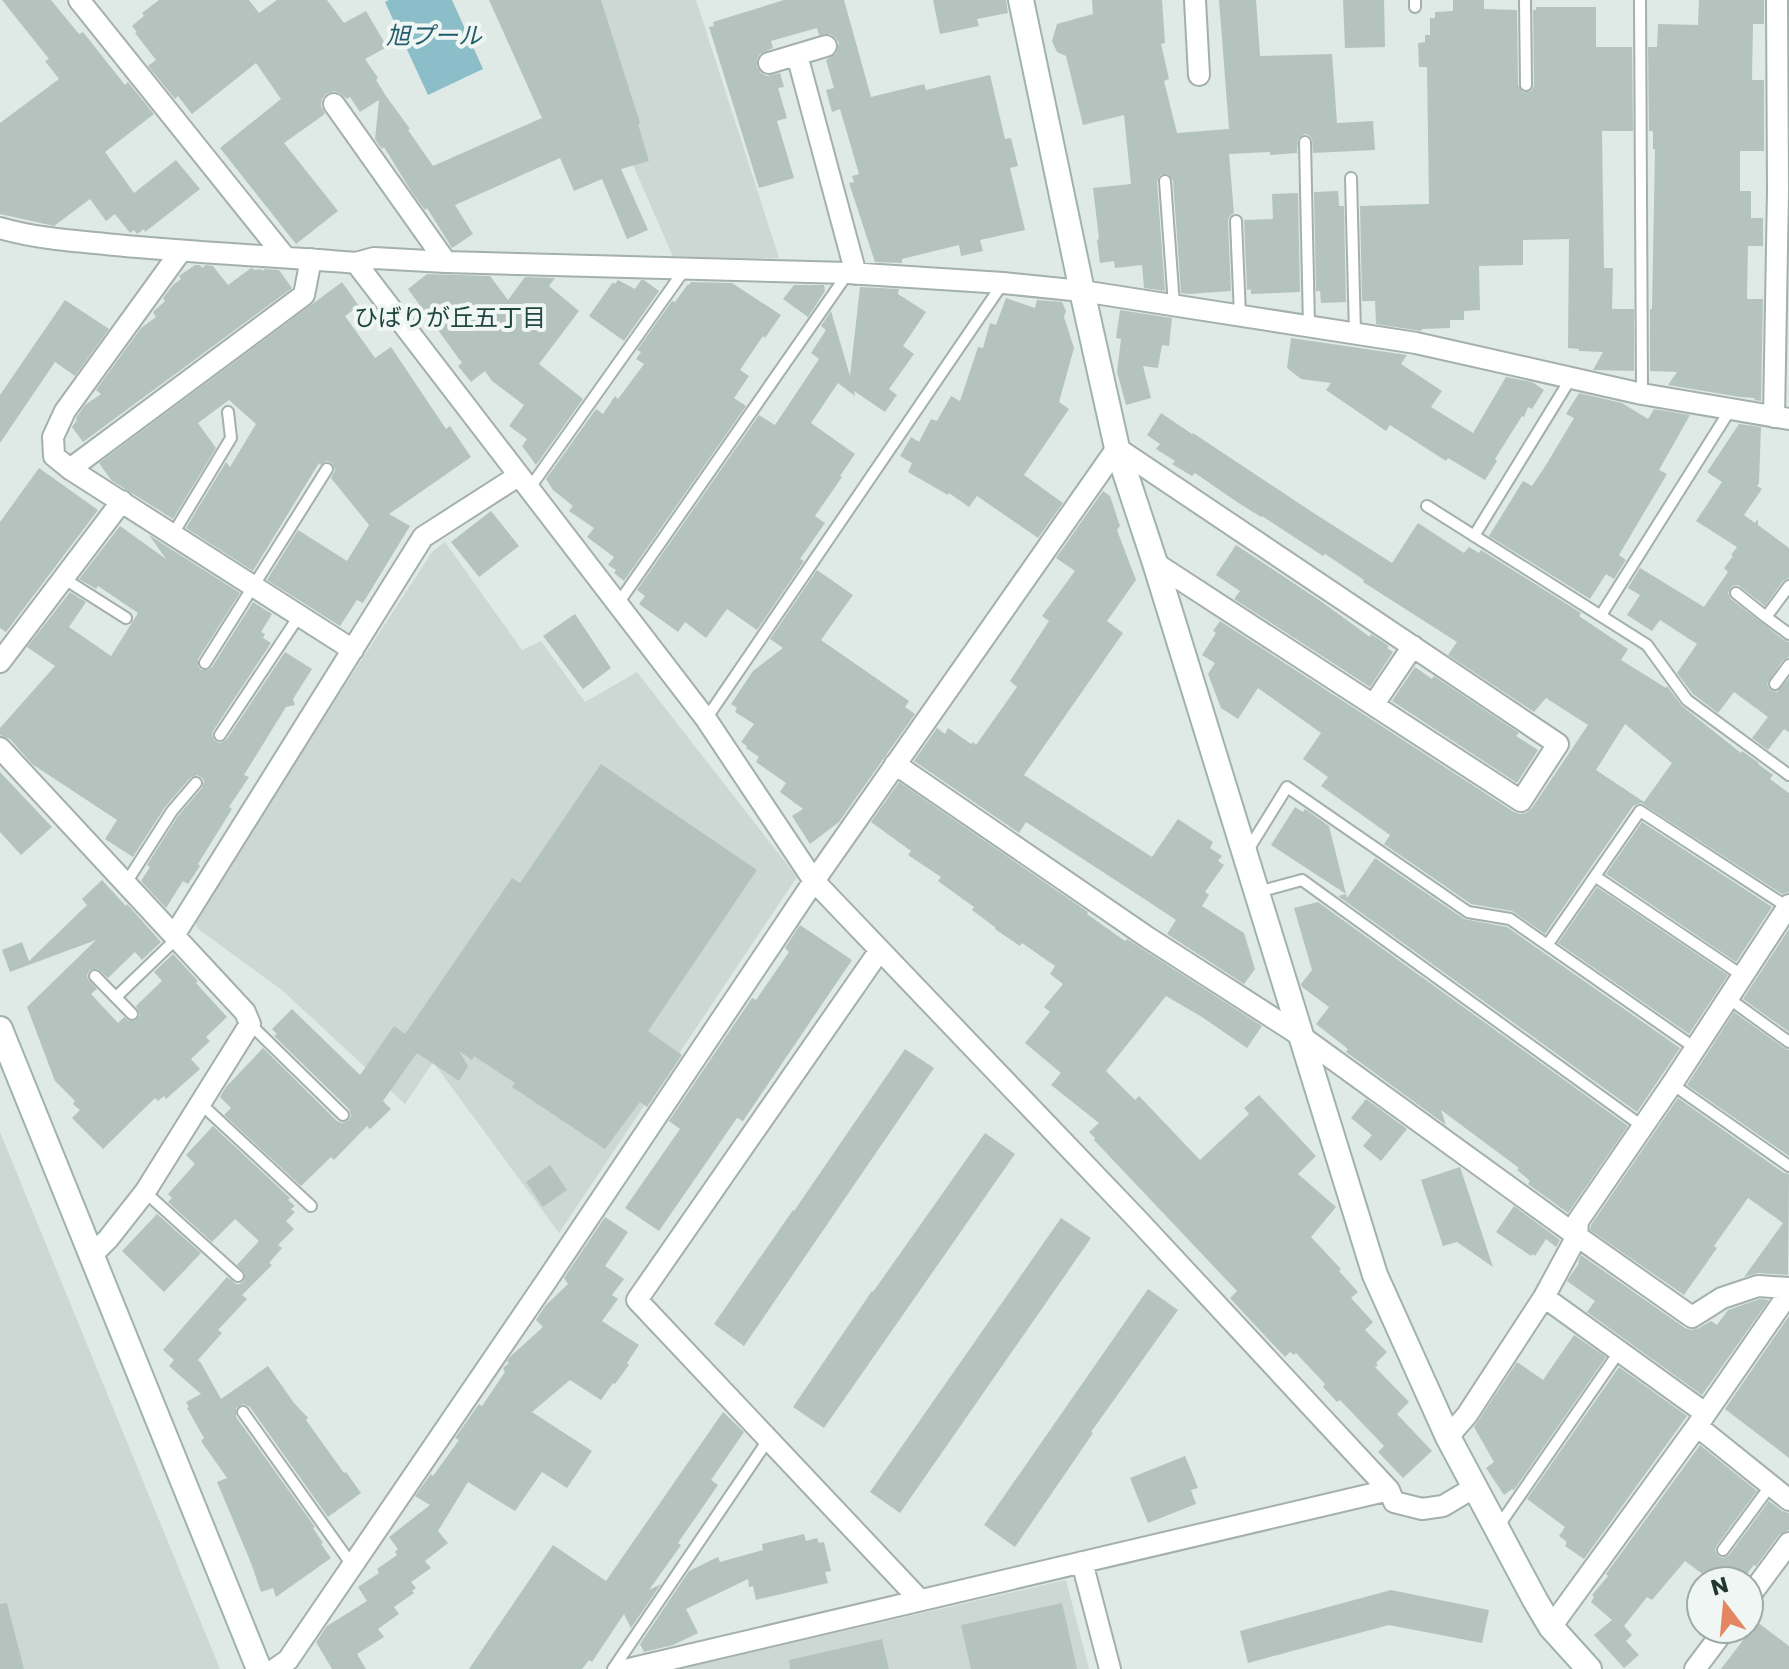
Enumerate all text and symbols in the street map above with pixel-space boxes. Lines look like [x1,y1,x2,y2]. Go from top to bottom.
water label: 旭プール [386,19,483,52]
district label: ひばりが丘五丁目 [354,301,546,334]
north arrow [1685,1565,1765,1645]
text: N [1707,1569,1732,1603]

